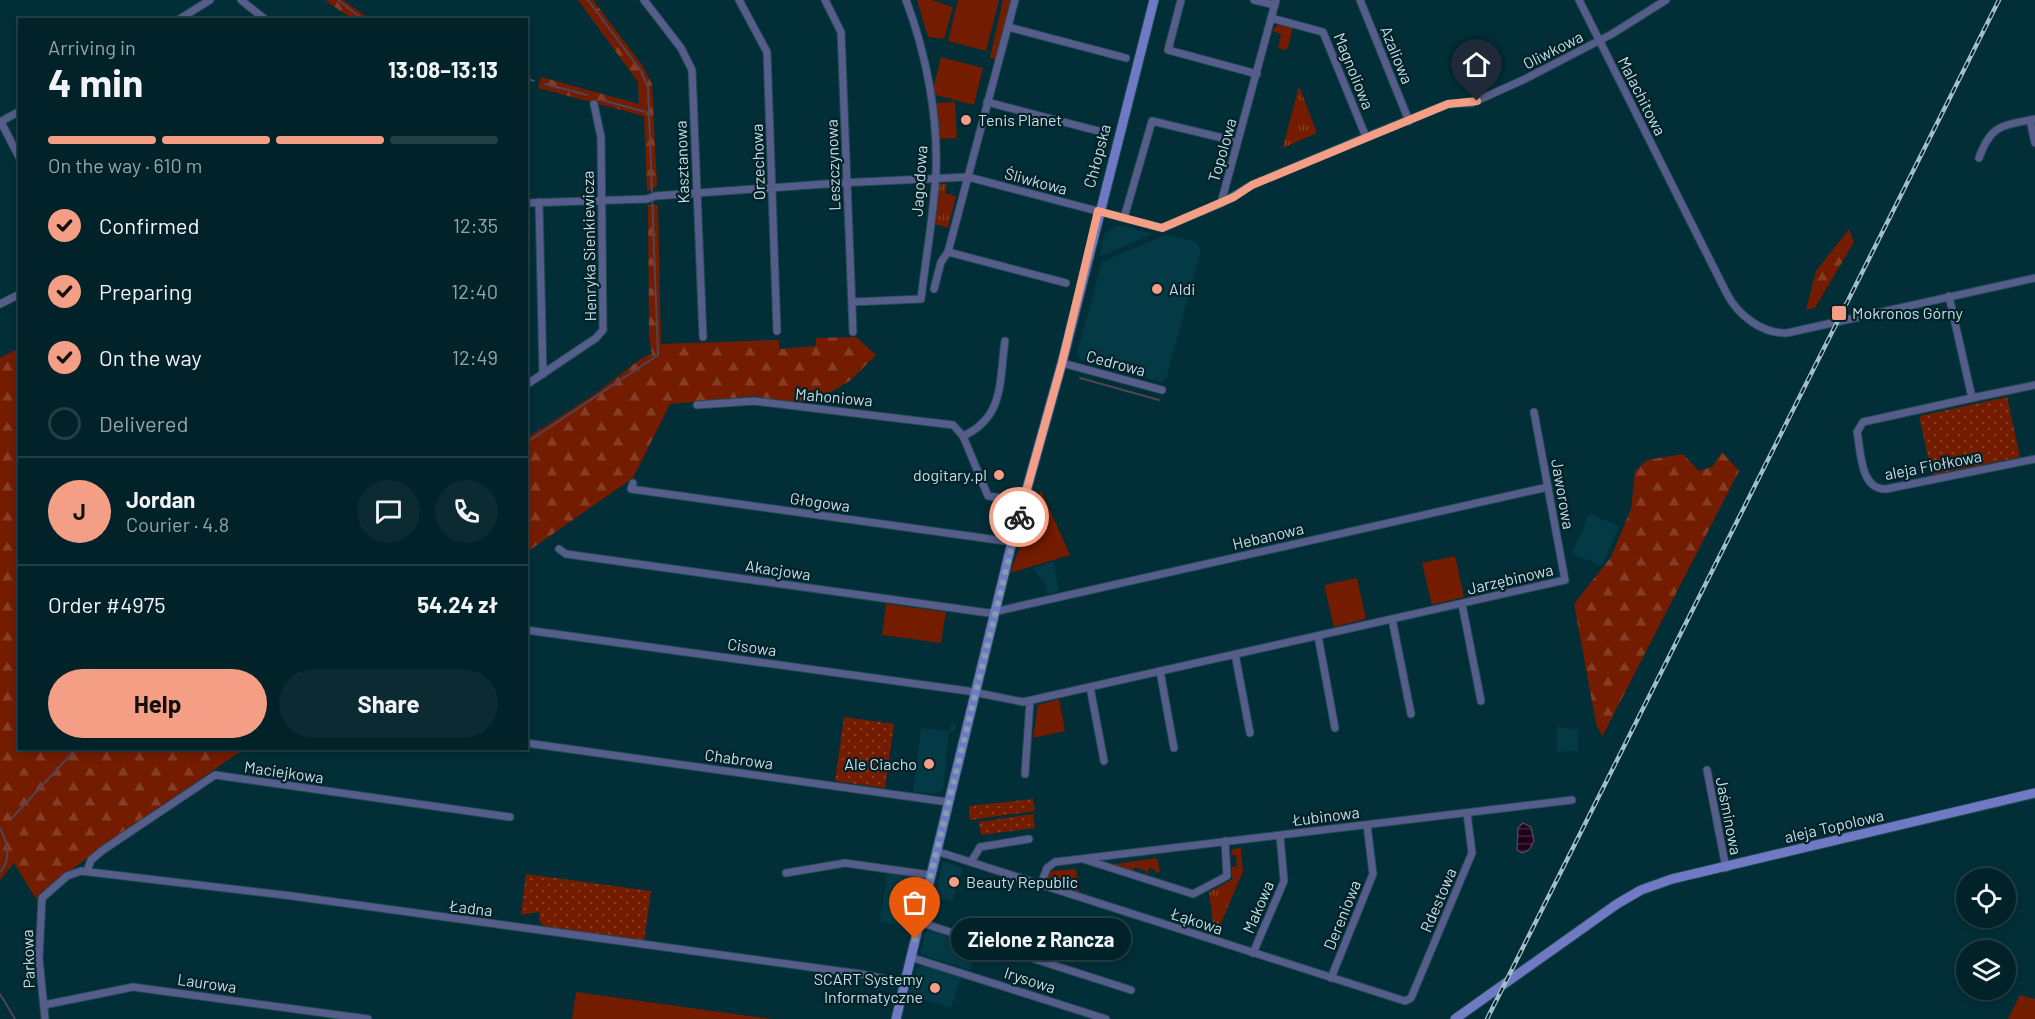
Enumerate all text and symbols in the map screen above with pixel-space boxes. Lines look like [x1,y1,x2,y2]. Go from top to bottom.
street label: Azaliowa [1377,23,1418,87]
street label: Oliwkowa [1520,26,1586,73]
street label: Magnoliowa [1330,30,1378,112]
text: Arriving in [48,35,136,59]
pin [1451,39,1502,101]
icon: home [1460,48,1493,81]
street label: Malachitowa [1614,53,1670,138]
text: 13:08–13:13 [388,56,498,82]
text: 4 min [48,58,143,105]
place label: Tenis Planet [978,110,1062,129]
marker: Tenis Planet [959,113,973,127]
street label: Topolowa [1203,116,1240,184]
street label: Leszczynowa [821,119,844,211]
street label: Kasztanowa [671,120,692,204]
street label: Chłopska [1079,122,1114,190]
street label: Orzechowa [747,124,768,200]
street label: Jagodowa [907,145,930,217]
text: On the way · 610 m [48,153,202,177]
street label: Śliwkowa [1003,163,1070,198]
street label: Henryka Sienkiewicza [578,170,599,322]
icon: check [48,209,81,242]
text: Confirmed [99,212,199,238]
text: 12:35 [453,213,498,237]
icon: check [48,275,81,308]
text: Preparing [99,278,192,304]
text: 12:40 [451,279,498,303]
place label: Aldi [1169,279,1195,298]
marker: Aldi [1150,282,1164,296]
place label: Mokronos Górny [1852,303,1963,322]
marker: Mokronos Górny [1830,304,1848,322]
icon: check [48,341,81,374]
text: On the way [99,344,202,370]
text: 12:49 [452,345,498,369]
street label: Cedrowa [1084,345,1148,380]
street label: Mahoniowa [795,384,873,409]
text: Delivered [99,410,188,436]
street label: aleja Fiołkowa [1883,446,1983,483]
street label: Jaworowa [1548,457,1579,531]
place label: dogitary.pl [913,465,987,484]
marker: dogitary.pl [992,468,1006,482]
button: chat [357,480,420,543]
button: phone [435,480,498,543]
text: Jordan [126,486,195,512]
courier [989,487,1049,547]
street label: Głogowa [789,488,851,515]
text: J [73,498,86,524]
icon: bike [1003,501,1036,534]
text: Courier · 4.8 [126,512,229,536]
street label: Hebanowa [1230,518,1305,553]
street label: Akacjowa [744,556,812,584]
street label: Jarzębinowa [1465,559,1555,598]
text: Order #4975 [48,591,166,617]
text: 54.24 zł [417,591,498,617]
street label: Cisowa [726,634,778,659]
button: Help [48,669,267,738]
button: Share [279,669,498,738]
street label: Chabrowa [704,744,775,773]
place label: Ale Ciacho [844,754,917,773]
street label: Maciejkowa [243,757,325,786]
marker: Ale Ciacho [922,757,936,771]
street label: Jaśminowa [1713,775,1746,856]
street label: Łubinowa [1290,802,1361,829]
street label: aleja Topolowa [1782,805,1885,846]
street label: Rdestowa [1415,865,1460,935]
map controls [1956,868,2016,1000]
button: locate [1956,868,2016,928]
place label: Beauty Republic [966,872,1078,891]
marker: Beauty Republic [947,875,961,889]
pin [889,877,940,939]
street label: Dereniowa [1319,877,1364,952]
street label: Makowa [1238,878,1277,936]
icon: bag [898,886,931,919]
street label: Ładna [447,895,494,920]
street label: Łąkowa [1168,903,1225,938]
callout: Zielone z Rancza [951,918,1131,960]
text: Zielone z Rancza [968,927,1114,951]
street label: Parkowa [17,929,38,989]
button: layers [1956,940,2016,1000]
street label: Irysowa [1002,962,1058,997]
street label: Laurowa [176,969,238,996]
place label: SCART Systemy Informatyczne [814,969,924,1006]
marker: SCART Systemy Informatyczne [928,981,942,995]

